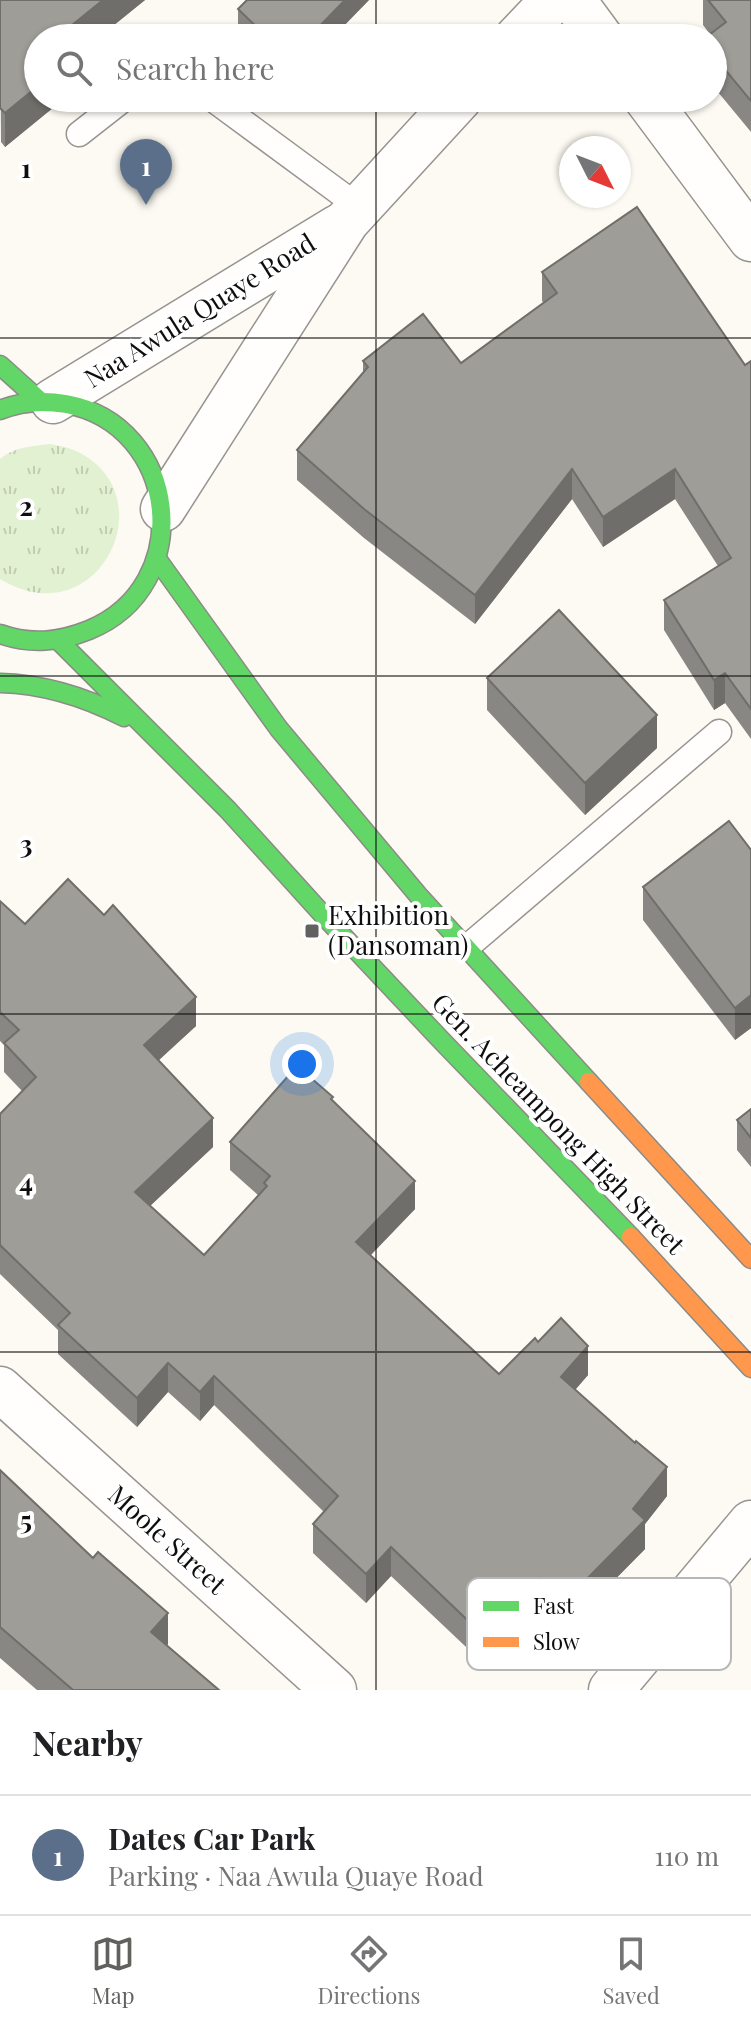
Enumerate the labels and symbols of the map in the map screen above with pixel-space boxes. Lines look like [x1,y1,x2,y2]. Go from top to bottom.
north arrow [559,136,631,208]
pin: 1 [120,139,172,205]
text: 1 [21,150,31,185]
street label: Naa Awula Quaye Road [77,224,321,395]
text: 2 [19,488,33,523]
text: 3 [20,826,32,861]
place label: Exhibition (Dansoman) [328,897,468,962]
marker: Exhibition (Dansoman) [303,922,321,940]
street label: Gen. Acheampong High Street [425,985,694,1262]
your location [282,1044,322,1084]
text: 4 [19,1164,33,1199]
street label: Moole Street [102,1477,235,1602]
text: 5 [20,1502,32,1537]
legend [467,1578,731,1670]
text: Fast [533,1590,575,1620]
text: Slow [533,1626,580,1656]

